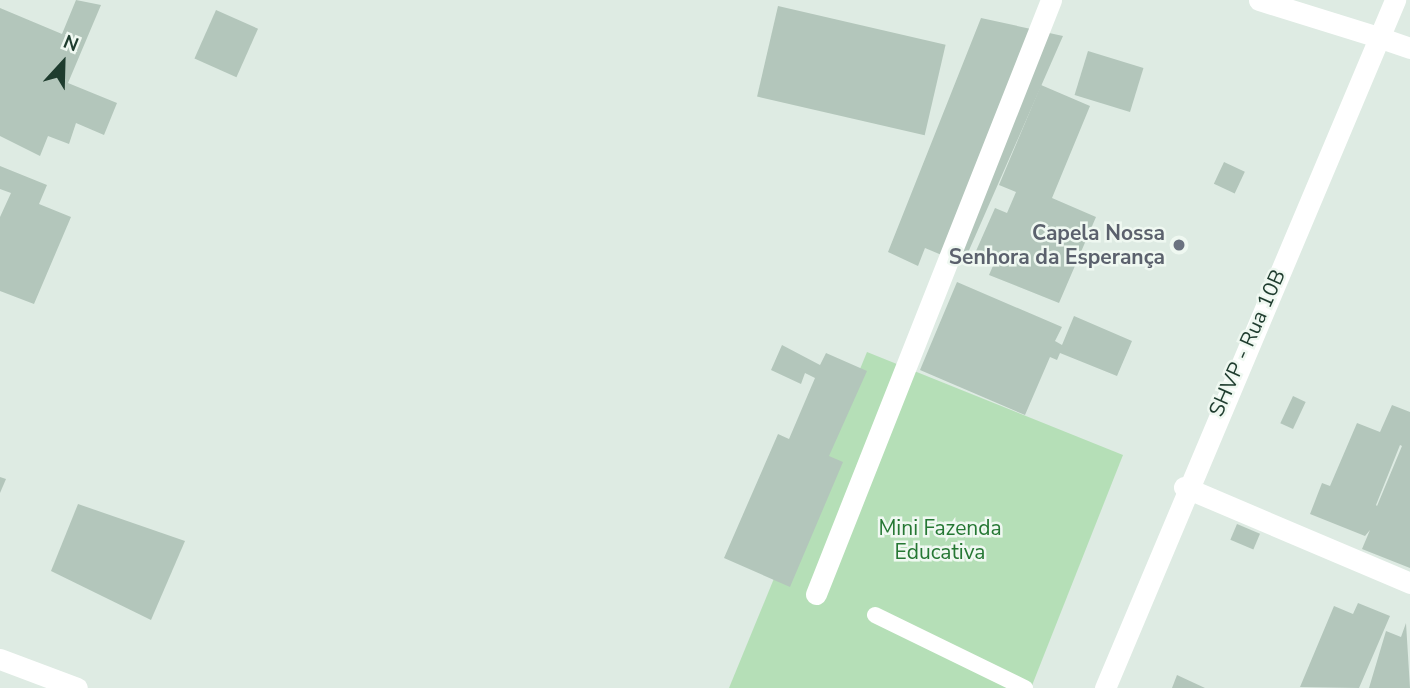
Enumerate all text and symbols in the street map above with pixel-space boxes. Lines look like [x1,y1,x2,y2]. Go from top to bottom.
north arrow [28,28,98,98]
text: N [59,29,82,58]
place label: Capela Nossa Senhora da Esperança [949,220,1165,270]
marker: Capela Nossa Senhora da Esperança [1171,237,1187,253]
street label: SHVP - Rua 10B [1203,266,1291,420]
park label: Mini Fazenda Educativa [878,515,1002,565]

